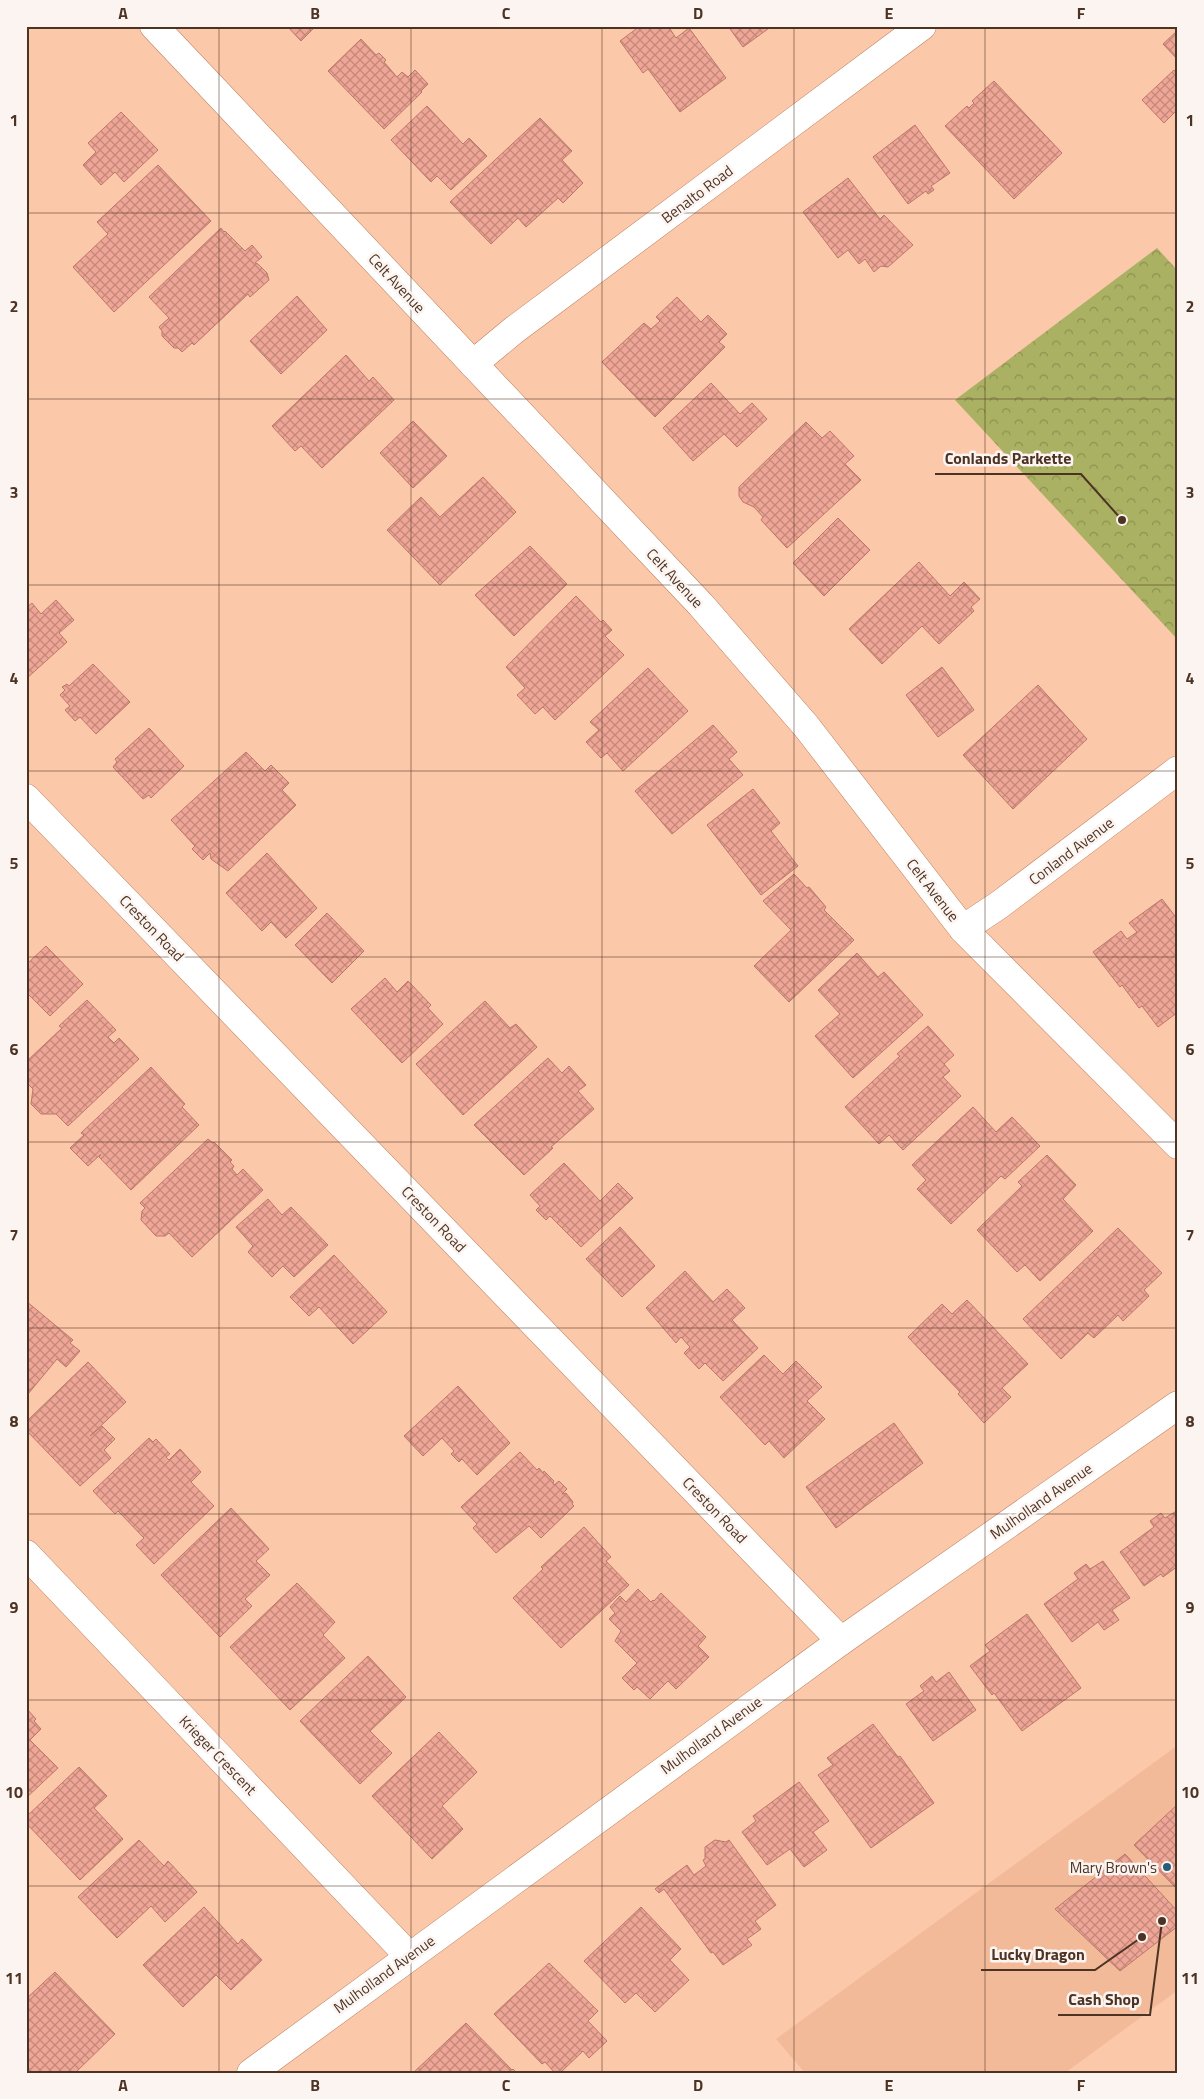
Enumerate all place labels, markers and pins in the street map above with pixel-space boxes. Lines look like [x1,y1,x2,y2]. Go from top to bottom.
callout: Conlands Parkette [935,443,1081,474]
place label: Mary Brown's [1070,1856,1157,1879]
marker: Mary Brown's [1161,1861,1173,1873]
callout: Lucky Dragon [981,1939,1095,1970]
callout: Cash Shop [1058,1984,1150,2015]

